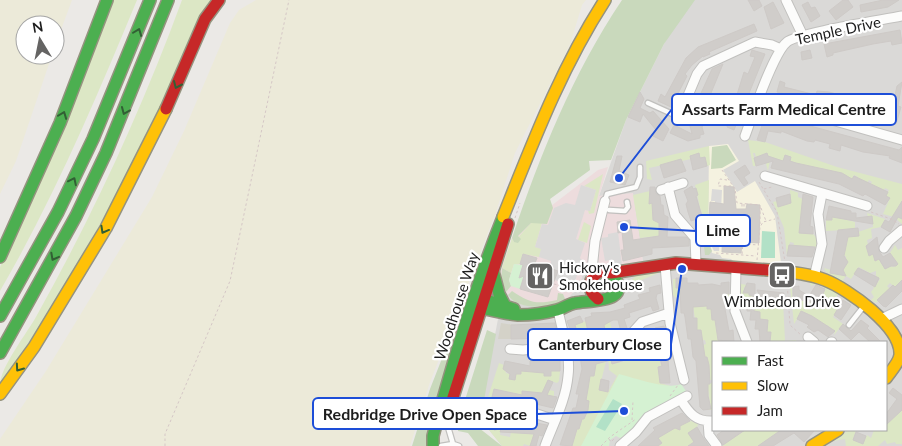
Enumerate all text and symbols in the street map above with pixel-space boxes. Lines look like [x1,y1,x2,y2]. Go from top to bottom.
street label: Temple Drive [794,12,882,48]
north arrow [15,15,65,65]
text: N [31,17,44,36]
one-way arrow [132,28,142,37]
one-way arrow [173,80,184,89]
callout: Assarts Farm Medical Centre [672,94,896,125]
text: Assarts Farm Medical Centre [681,99,886,118]
one-way arrow [120,106,131,115]
one-way arrow [57,111,67,119]
one-way arrow [67,177,77,186]
callout: Lime [696,215,750,246]
text: Lime [706,220,741,239]
one-way arrow [101,225,111,234]
street label: Woodhouse Way [430,249,482,363]
one-way arrow [51,252,61,261]
place label: Hickory's Smokehouse [559,258,643,293]
bus stop icon: Wimbledon Drive [767,260,797,290]
restaurant icon: Hickory's Smokehouse [525,261,555,291]
place label: Wimbledon Drive [724,292,840,310]
callout: Canterbury Close [528,329,671,360]
text: Canterbury Close [538,334,662,353]
legend [712,341,887,431]
text: Fast [757,351,784,369]
one-way arrow [16,362,24,371]
text: Slow [757,376,789,394]
callout: Redbridge Drive Open Space [313,398,537,429]
text: Jam [757,401,783,419]
text: Redbridge Drive Open Space [323,404,528,423]

